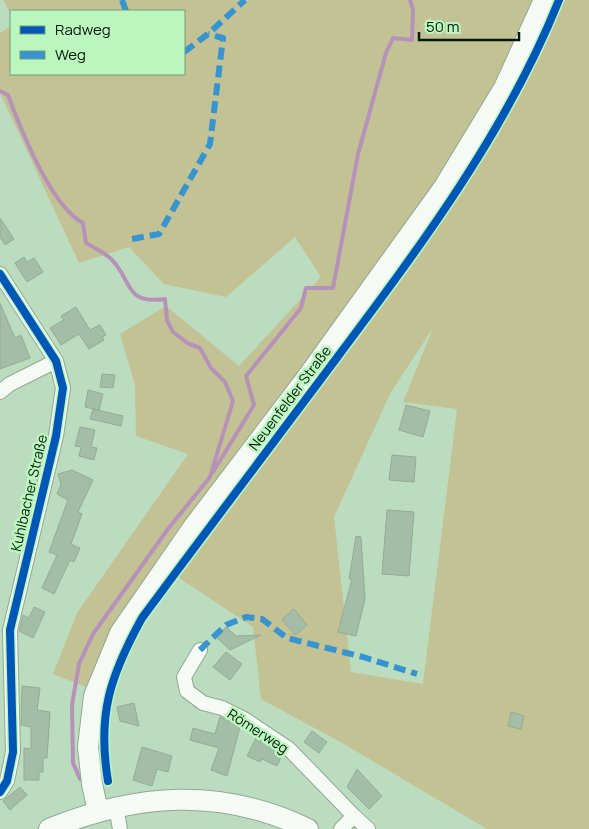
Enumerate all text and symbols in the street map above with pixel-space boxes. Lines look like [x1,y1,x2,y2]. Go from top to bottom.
legend [10,10,185,75]
scale bar [419,10,519,42]
text: 50 m [426,16,460,37]
text: Radweg [55,19,111,40]
text: Weg [55,44,86,65]
street label: Neuenfelder Straße [244,342,335,454]
street label: Kuhlbacher Straße [6,433,51,553]
street label: Römerweg [224,704,292,757]

